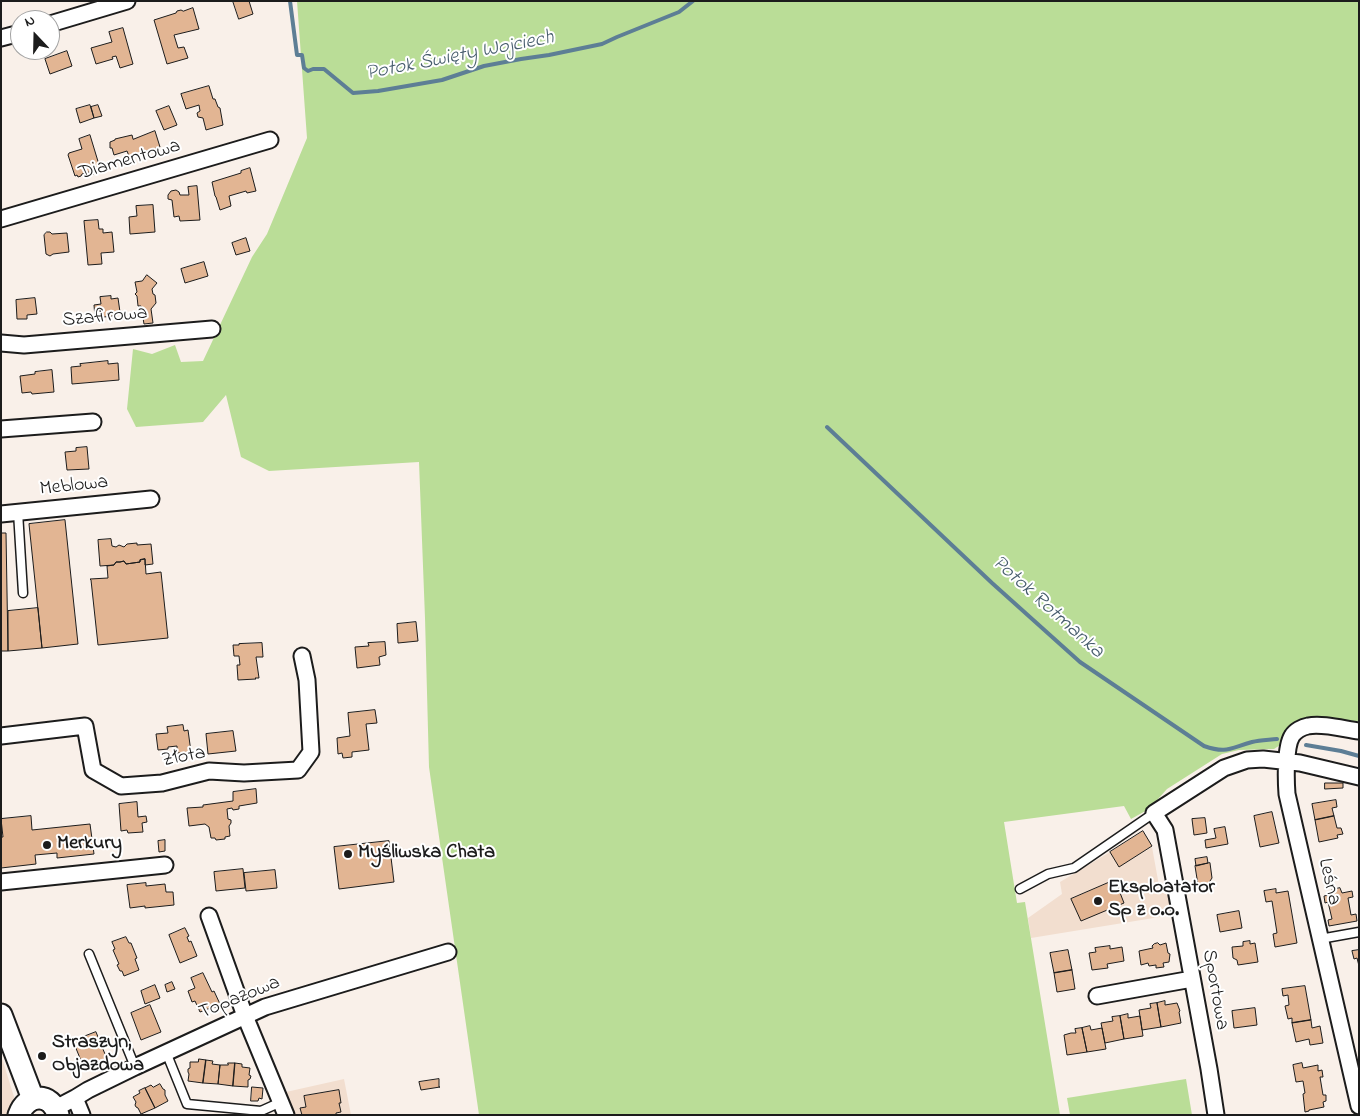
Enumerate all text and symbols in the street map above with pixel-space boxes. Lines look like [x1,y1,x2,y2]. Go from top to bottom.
north arrow [10,10,60,60]
text: N [22,10,38,33]
water label: Potok Święty Wojciech [364,26,556,88]
street label: Diamentowa [76,135,184,187]
street label: Szafirowa [61,302,149,334]
street label: Meblowa [39,471,109,503]
water label: Potok Rotmanka [986,551,1108,665]
street label: Złota [160,742,208,774]
place label: Merkury [57,833,122,857]
marker: Merkury [41,839,53,851]
place label: Myśliwska Chata [358,842,495,866]
marker: Myśliwska Chata [342,848,354,860]
street label: Leśna [1311,856,1345,908]
place label: Eksploatator Sp z o.o. [1108,877,1215,924]
marker: Eksploatator Sp z o.o. [1092,895,1104,907]
street label: Sportowa [1195,948,1233,1032]
street label: Topazowa [196,972,284,1026]
place label: Straszyn, Objazdowa [52,1032,144,1079]
marker: Straszyn, Objazdowa [36,1050,48,1062]

